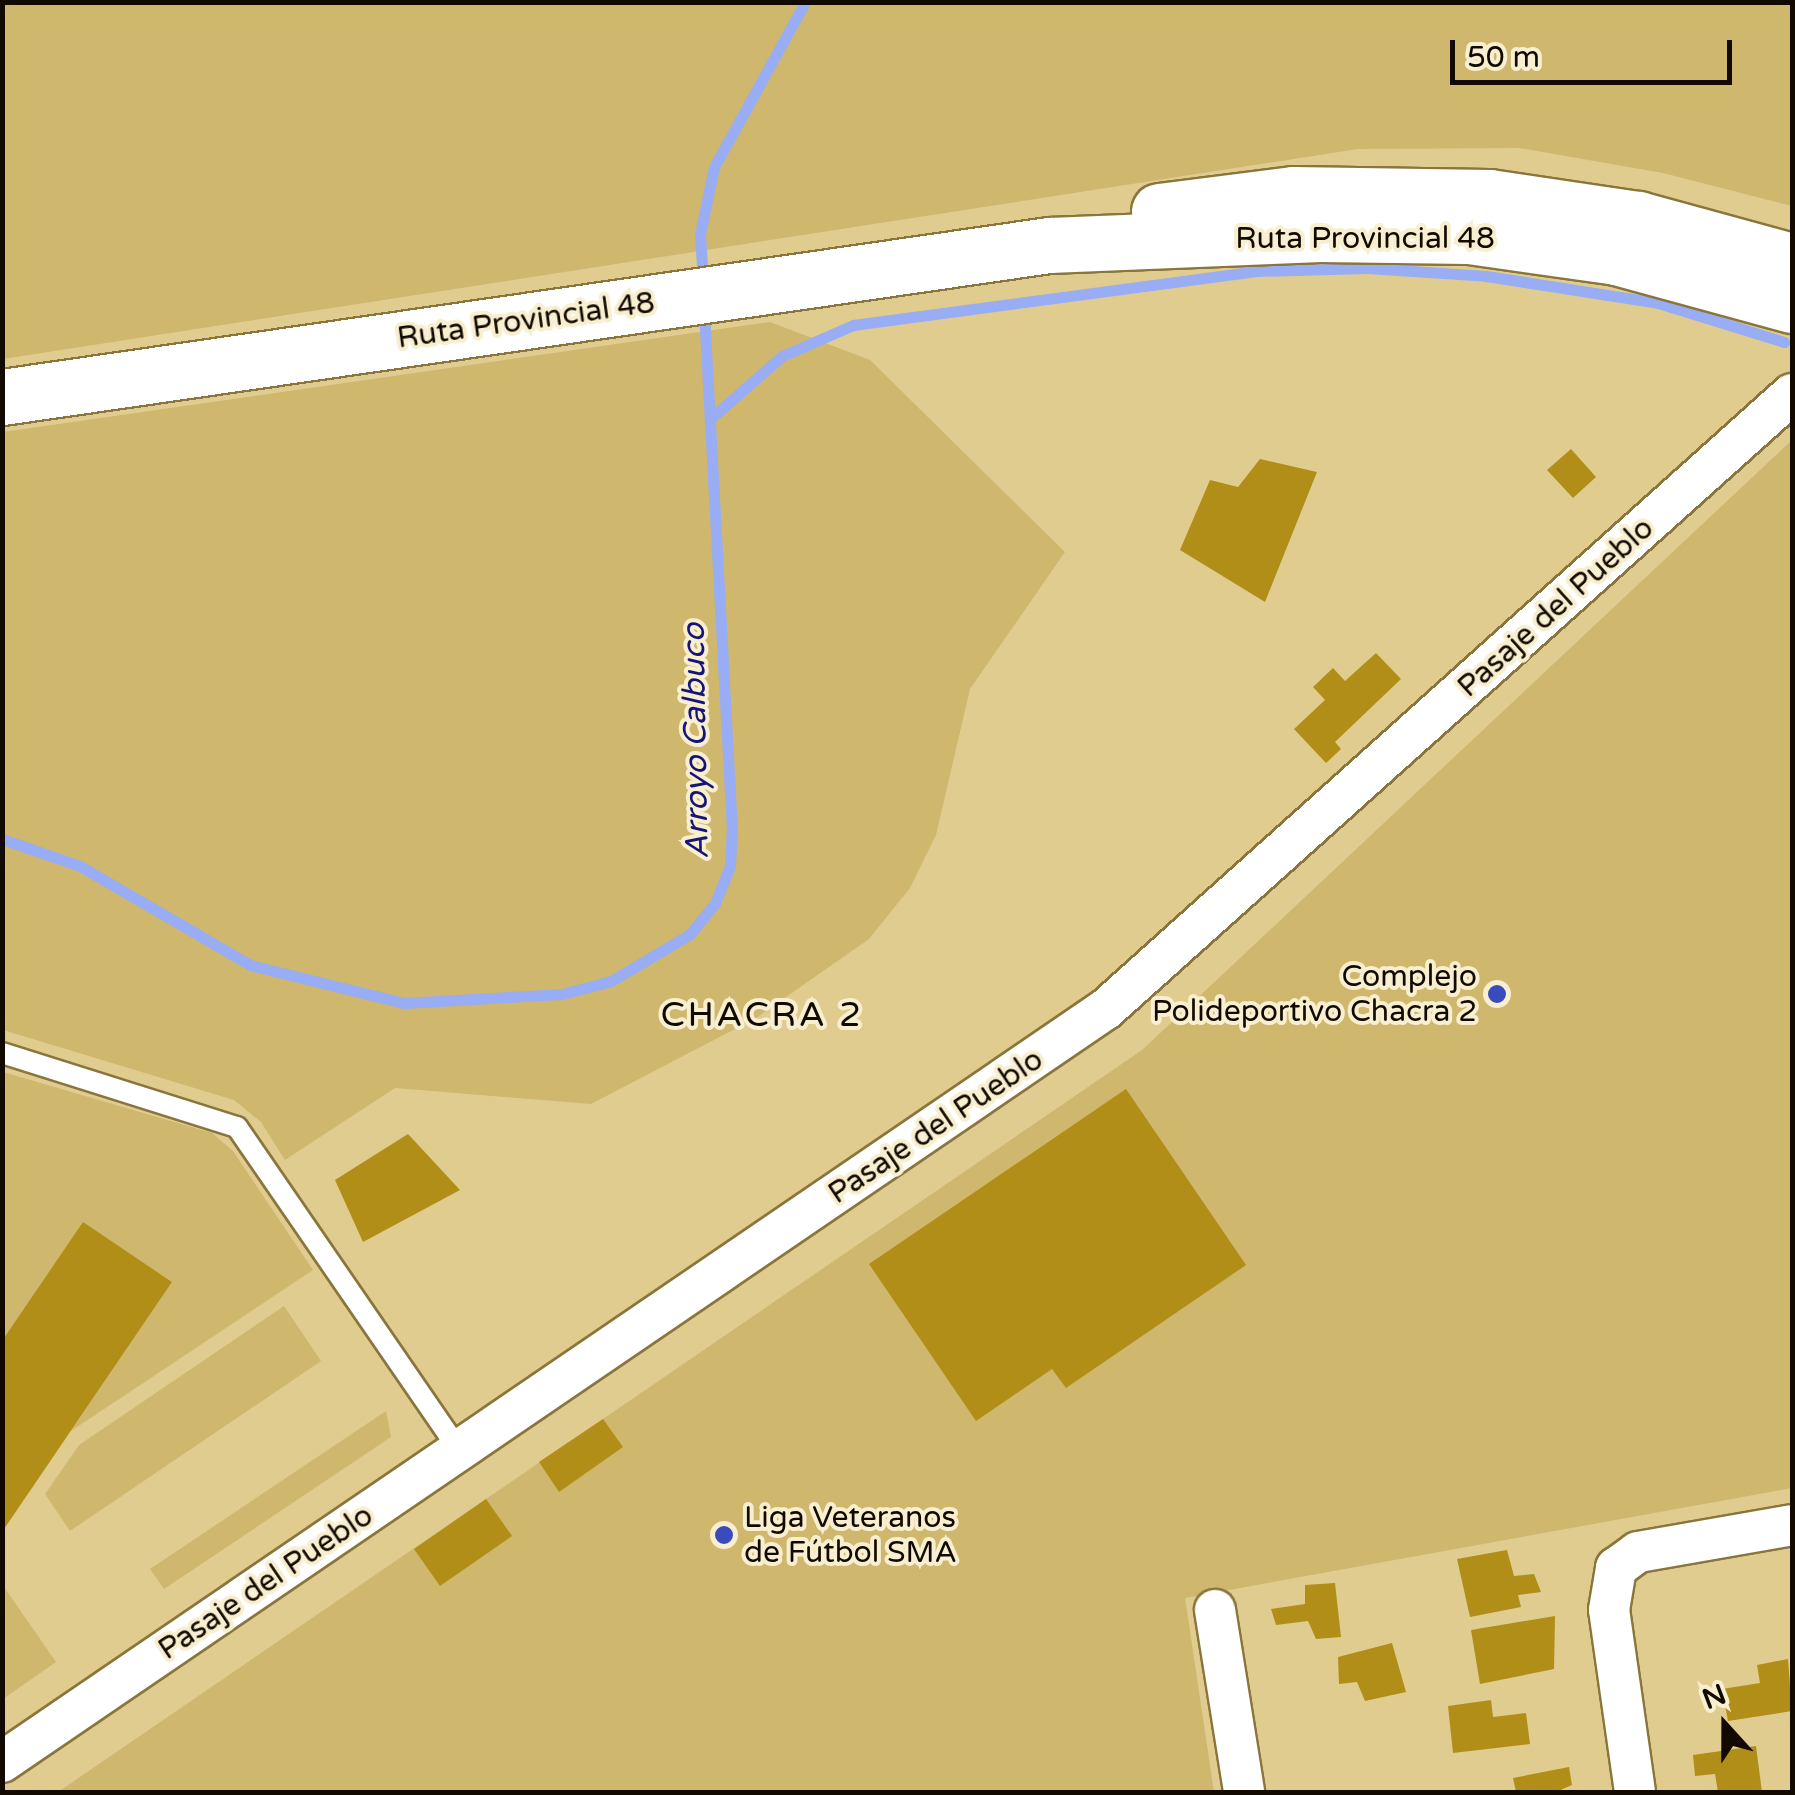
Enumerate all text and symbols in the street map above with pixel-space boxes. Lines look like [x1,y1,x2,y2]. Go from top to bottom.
scale bar [1455,20,1738,82]
text: 50 m [1467,39,1540,76]
street label: Ruta Provincial 48 [1235,221,1495,257]
street label: Ruta Provincial 48 [395,285,657,357]
street label: Pasaje del Pueblo [1451,511,1661,705]
water label: Arroyo Calbuco [675,623,717,859]
place label: Complejo Polideportivo Chacra 2 [1152,959,1477,1030]
marker: Complejo Polideportivo Chacra 2 [1486,983,1508,1005]
district label: CHACRA 2 [661,994,863,1036]
street label: Pasaje del Pueblo [822,1042,1050,1212]
street label: Pasaje del Pueblo [152,1498,380,1668]
place label: Liga Veteranos de Fútbol SMA [744,1500,957,1570]
marker: Liga Veteranos de Fútbol SMA [713,1524,735,1546]
north arrow [1675,1675,1775,1775]
text: N [1698,1677,1731,1717]

